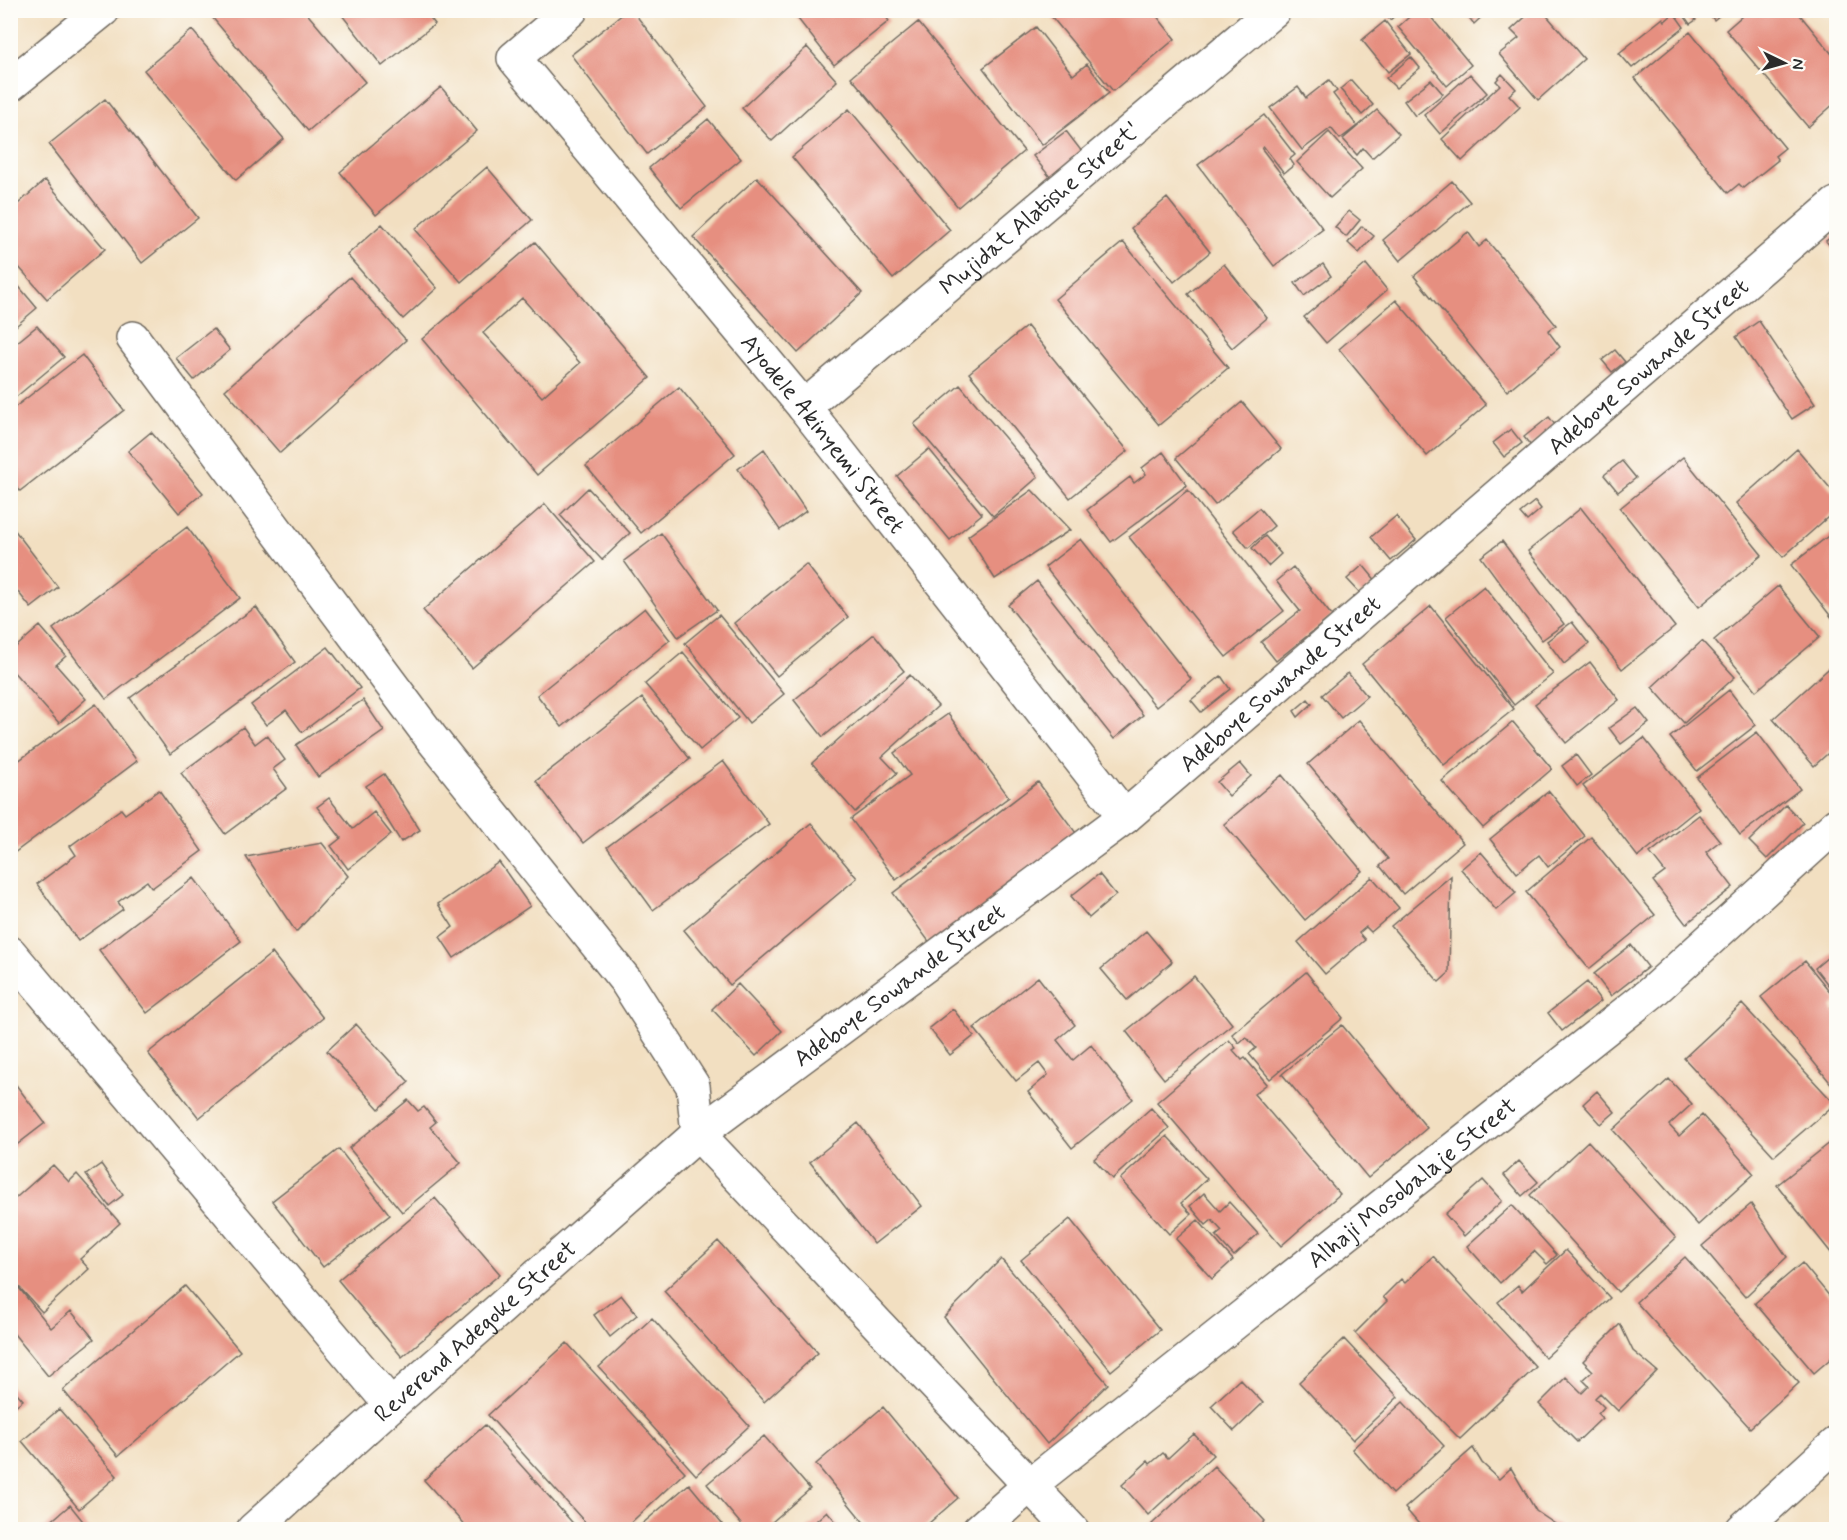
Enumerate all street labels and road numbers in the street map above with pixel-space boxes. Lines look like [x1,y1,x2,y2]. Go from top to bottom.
street label: Mujidat Alatishe Street' [934,116,1147,303]
street label: Adeboye Sowande Street [1542,272,1756,463]
street label: Ayodele Akinyemi Street [733,328,911,541]
street label: Adeboye Sowande Street [1174,589,1388,780]
street label: Adeboye Sowande Street [788,897,1012,1075]
street label: Alhaji Mosobalaje Street [1302,1091,1523,1276]
street label: Reverend Adegoke Street [368,1234,584,1430]

